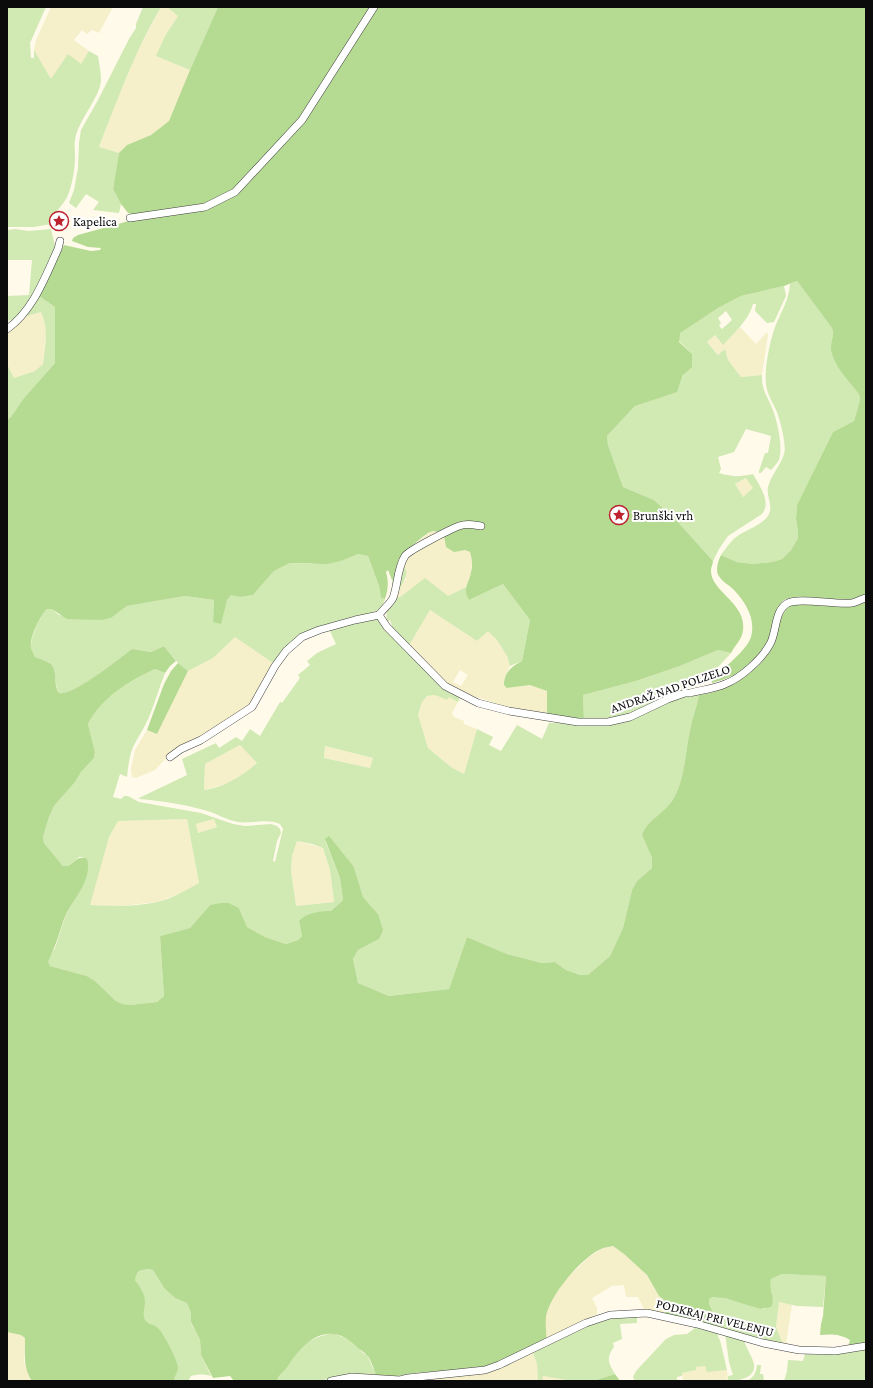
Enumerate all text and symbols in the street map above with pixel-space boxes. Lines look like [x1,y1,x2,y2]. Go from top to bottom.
place icon: Kapelica [48,210,70,232]
place label: Kapelica [73,214,117,229]
place icon: Brunški vrh [608,504,630,526]
place label: Brunški vrh [633,508,693,523]
street label: ANDRAŽ NAD POLZELO [608,661,732,716]
street label: PODKRAJ PRI VELENJU [654,1296,775,1339]

